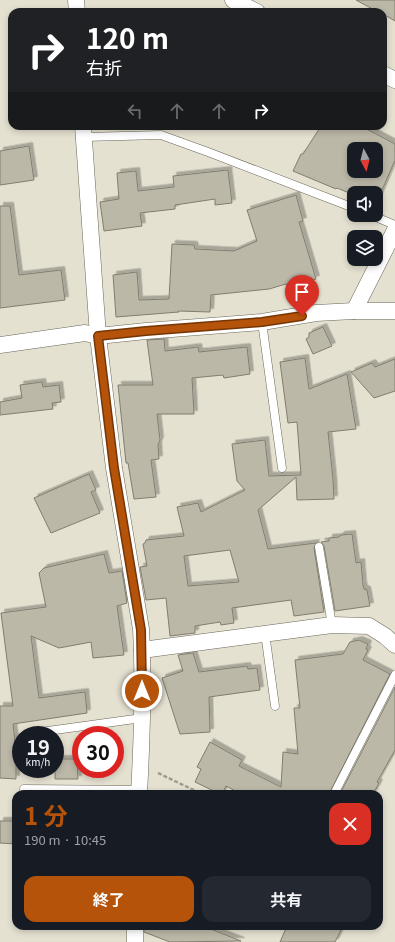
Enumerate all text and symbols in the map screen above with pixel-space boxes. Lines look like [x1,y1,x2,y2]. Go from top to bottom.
text: 120 m [86,17,169,57]
icon: right [20,24,72,76]
text: 右折 [86,54,122,80]
icon: left [124,100,146,122]
icon: ahead [166,100,188,122]
icon: ahead [208,100,230,122]
icon: right [250,100,272,122]
north arrow [347,142,383,178]
map controls [347,142,383,266]
button: sound [347,186,383,222]
button: layers [347,230,383,266]
pin [285,275,319,316]
icon: arrive [291,281,313,303]
position arrow [121,670,163,712]
speed limit sign: 30 [72,726,124,778]
text: 19 [26,732,50,761]
text: km/h [26,754,50,769]
text: 1 分 [24,797,68,832]
button: close [329,803,371,845]
text: 190 m · 10:45 [24,830,106,849]
button: 終了 [24,876,194,922]
button: 共有 [202,876,371,922]

